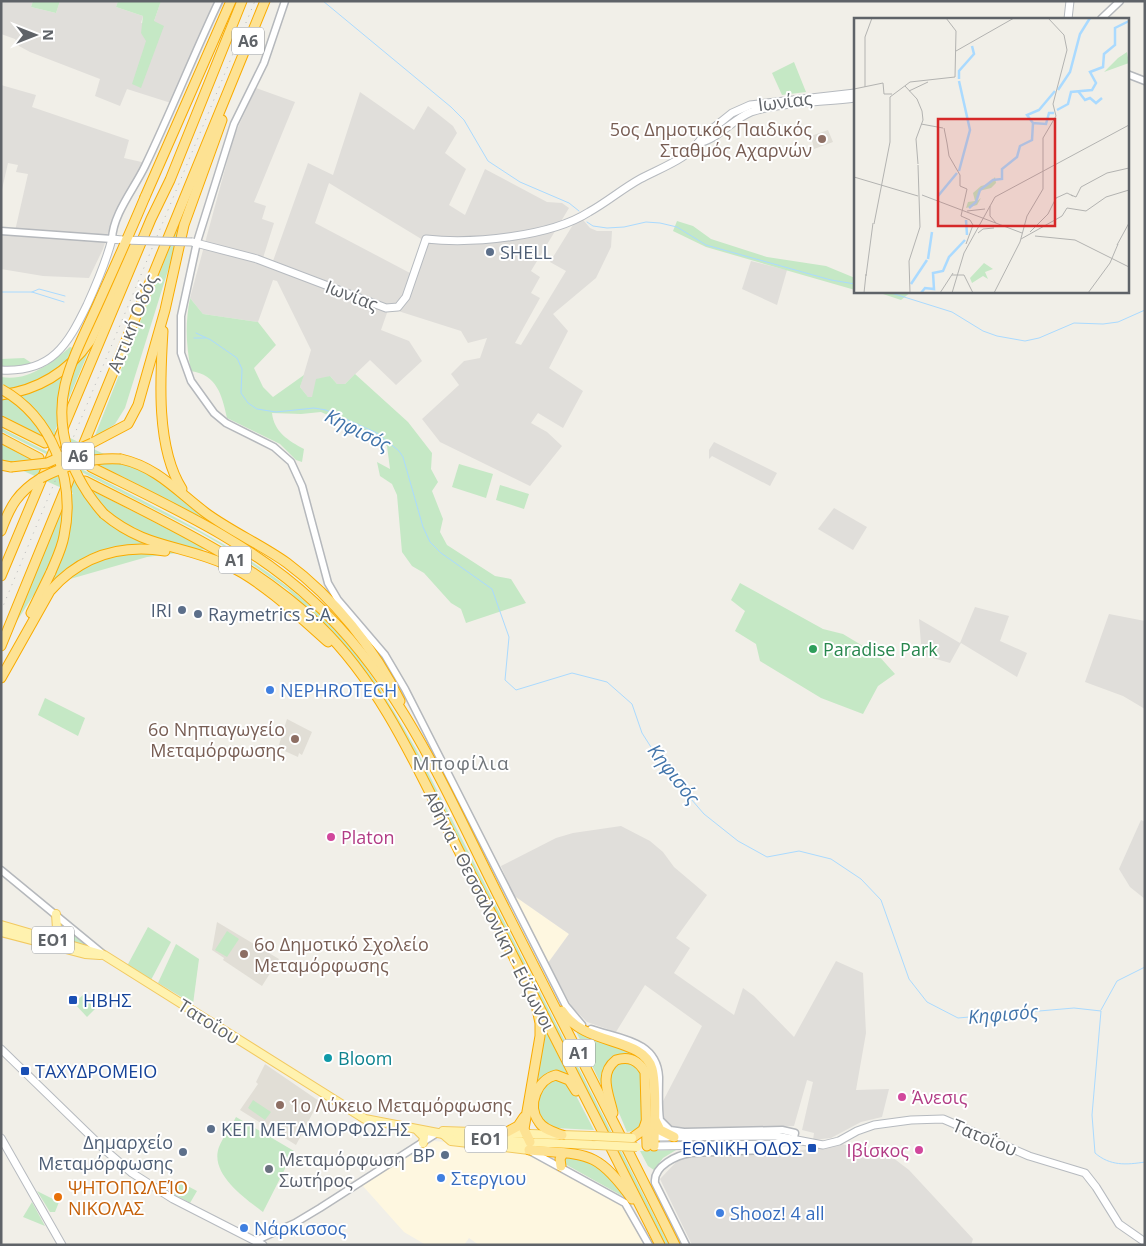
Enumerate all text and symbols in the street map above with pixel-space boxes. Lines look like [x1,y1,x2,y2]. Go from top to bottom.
north arrow [10,10,60,60]
inset map [854,18,1128,292]
road number: Α6 [232,27,264,54]
text: N [39,29,58,41]
street label: Ιωνίας [756,86,814,116]
place label: 5ος Δημοτικός Παιδικός Σταθμός Αχαρνών [610,117,812,162]
marker: 5ος Δημοτικός Παιδικός Σταθμός Αχαρνών [816,133,828,145]
place label: SHELL [500,240,552,264]
marker: SHELL [484,246,496,258]
street label: Αττική Οδός [101,270,163,376]
street label: Ιωνίας [322,274,382,316]
water label: Κηφισός [321,402,396,458]
road number: Α6 [62,442,94,470]
road number: Α1 [219,546,251,574]
place label: IRI [151,598,172,622]
place label: Raymetrics S.A. [208,602,336,626]
marker: IRI [176,604,188,616]
marker: Raymetrics S.A. [192,608,204,620]
place label: Paradise Park [823,637,938,661]
marker: Paradise Park [807,643,819,655]
place label: NEPHROTECH [280,678,397,702]
marker: NEPHROTECH [264,684,276,696]
place label: 6ο Νηπιαγωγείο Μεταμόρφωσης [148,717,285,762]
marker: 6ο Νηπιαγωγείο Μεταμόρφωσης [289,733,301,745]
water label: Κηφισός [642,738,706,810]
district label: Μποφίλια [412,750,510,776]
street label: Αθήνα - Θεσσαλονίκη - Εύζωνοι [419,787,561,1035]
place label: Platon [341,825,395,849]
marker: Platon [325,831,337,843]
road number: ΕΟ1 [32,926,74,954]
place label: 6ο Δημοτικό Σχολείο Μεταμόρφωσης [254,932,429,977]
marker: 6ο Δημοτικό Σχολείο Μεταμόρφωσης [238,948,250,960]
place label: ΗΒΗΣ [83,988,131,1012]
street label: Τατοΐου [174,993,244,1049]
marker: ΗΒΗΣ [67,994,79,1006]
water label: Κηφισός [967,998,1040,1030]
road number: Α1 [563,1040,595,1066]
place label: Bloom [338,1046,393,1070]
marker: Bloom [322,1052,334,1064]
place label: ΤΑΧΥΔΡΟΜΕΙΟ [35,1059,157,1083]
marker: ΤΑΧΥΔΡΟΜΕΙΟ [19,1065,31,1077]
place label: Άνεσις [912,1085,968,1109]
marker: Άνεσις [896,1091,908,1103]
place label: 1ο Λύκειο Μεταμόρφωσης [290,1093,512,1117]
marker: 1ο Λύκειο Μεταμόρφωσης [274,1099,286,1111]
street label: Τατοΐου [949,1113,1021,1161]
place label: ΚΕΠ ΜΕΤΑΜΟΡΦΩΣΗΣ [221,1117,410,1141]
marker: ΚΕΠ ΜΕΤΑΜΟΡΦΩΣΗΣ [205,1123,217,1135]
road number: ΕΟ1 [465,1126,507,1152]
place label: Δημαρχείο Μεταμόρφωσης [38,1130,173,1175]
place label: ΕΘΝΙΚΗ ΟΔΟΣ [682,1136,802,1160]
place label: Ιβίσκος [847,1138,909,1162]
marker: ΕΘΝΙΚΗ ΟΔΟΣ [806,1142,818,1154]
place label: BP [413,1143,435,1167]
marker: Ιβίσκος [913,1144,925,1156]
marker: Δημαρχείο Μεταμόρφωσης [177,1146,189,1158]
place label: Μεταμόρφωση Σωτήρος [279,1147,405,1192]
marker: BP [439,1149,451,1161]
marker: Μεταμόρφωση Σωτήρος [263,1163,275,1175]
place label: Στεργιου [451,1166,526,1190]
marker: Στεργιου [435,1172,447,1184]
place label: ΨΗΤΟΠΩΛΕΊΟ ΝΙΚΟΛΑΣ [68,1175,188,1220]
marker: ΨΗΤΟΠΩΛΕΊΟ ΝΙΚΟΛΑΣ [52,1191,64,1203]
place label: Shooz! 4 all [730,1201,825,1225]
marker: Shooz! 4 all [714,1207,726,1219]
place label: Νάρκισσος [254,1216,347,1240]
marker: Νάρκισσος [238,1222,250,1234]

